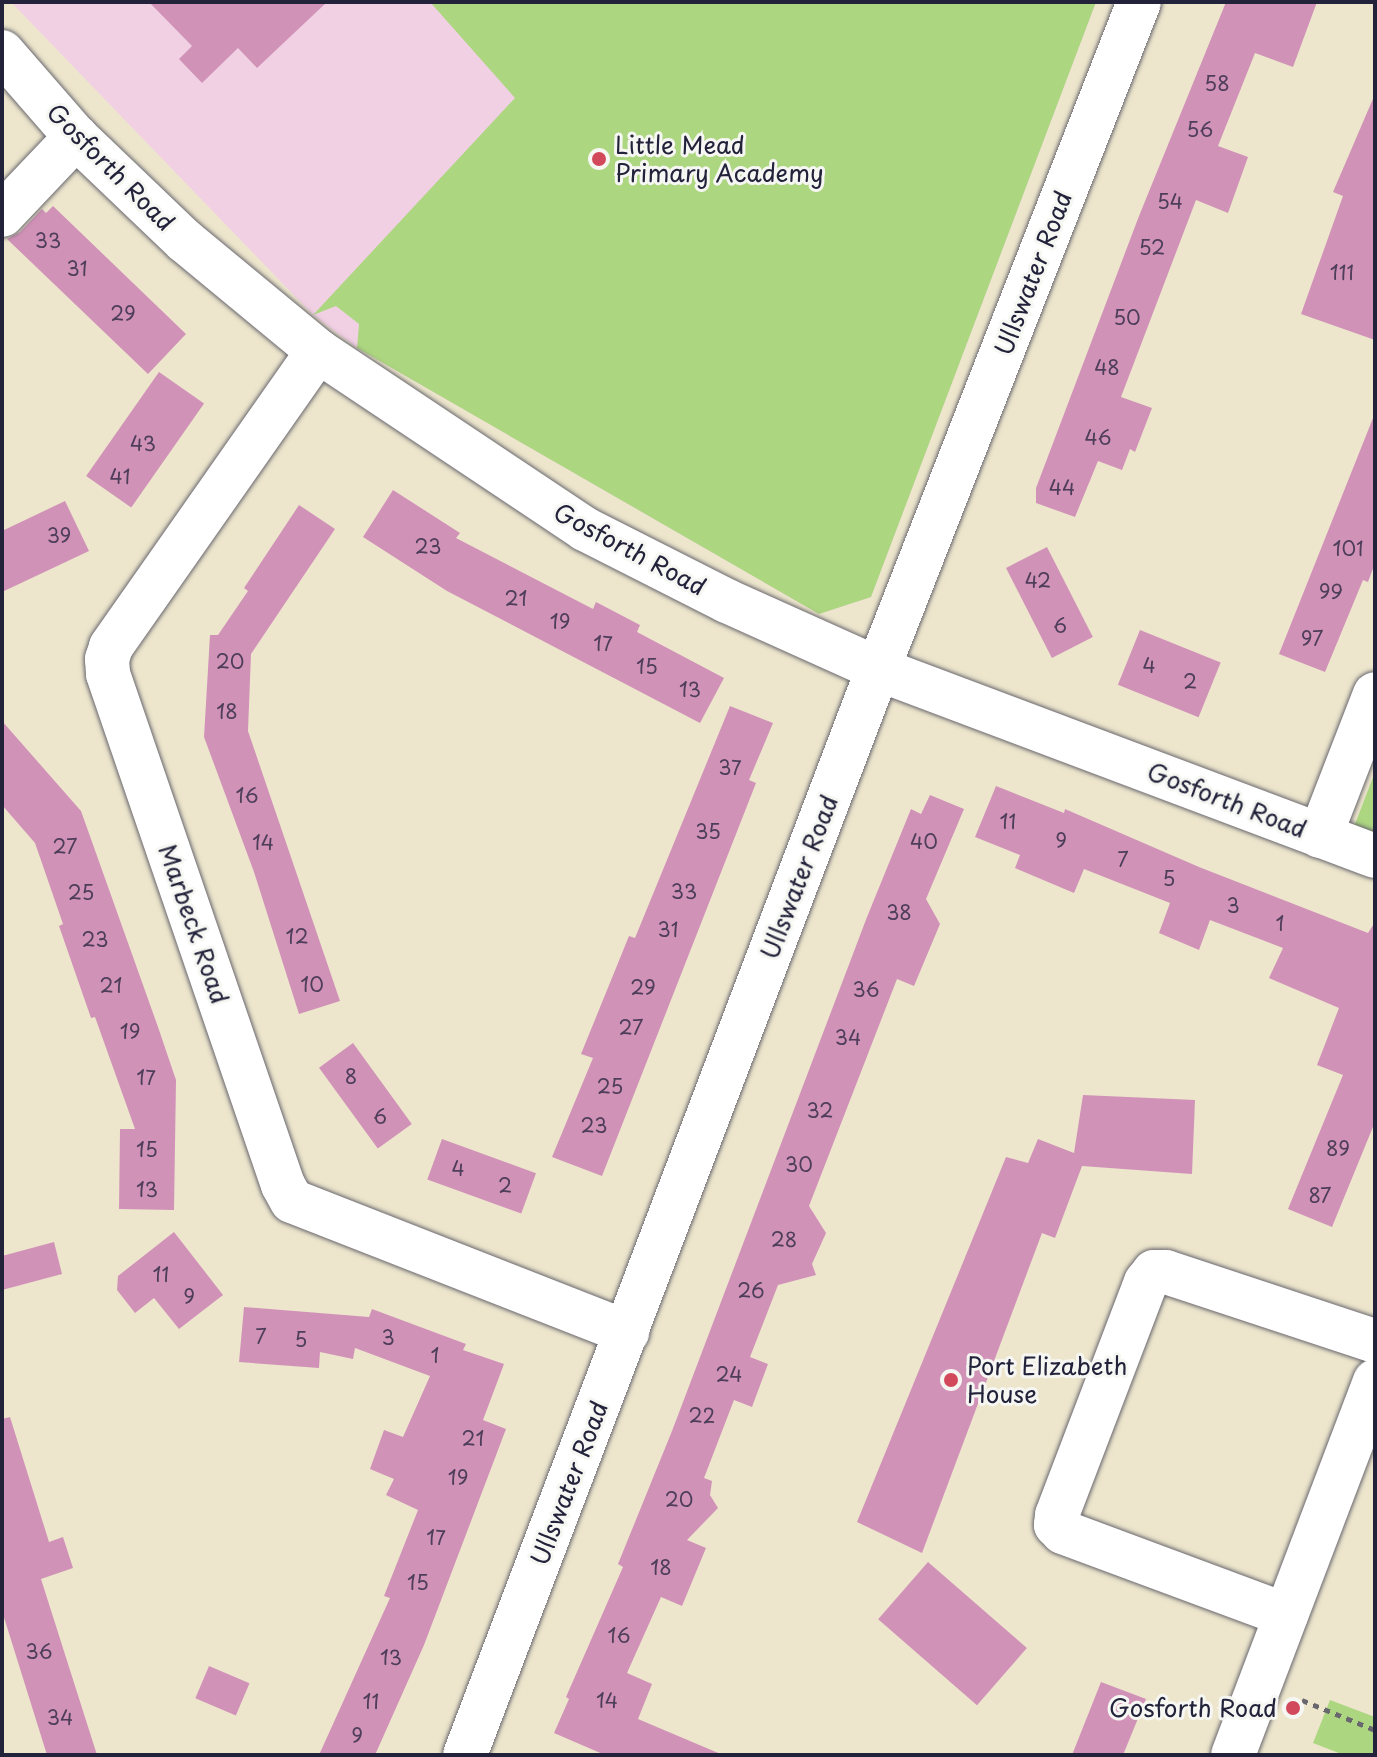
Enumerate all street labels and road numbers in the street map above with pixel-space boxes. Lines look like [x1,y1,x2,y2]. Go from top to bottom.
street label: Gosforth Road [41,97,181,237]
street label: Ullswater Road [988,186,1078,360]
street label: Gosforth Road [549,497,711,601]
street label: Gosforth Road [1143,756,1311,844]
street label: Ullswater Road [754,790,844,964]
street label: Marbeck Road [153,840,235,1008]
street label: Ullswater Road [524,1396,614,1570]

